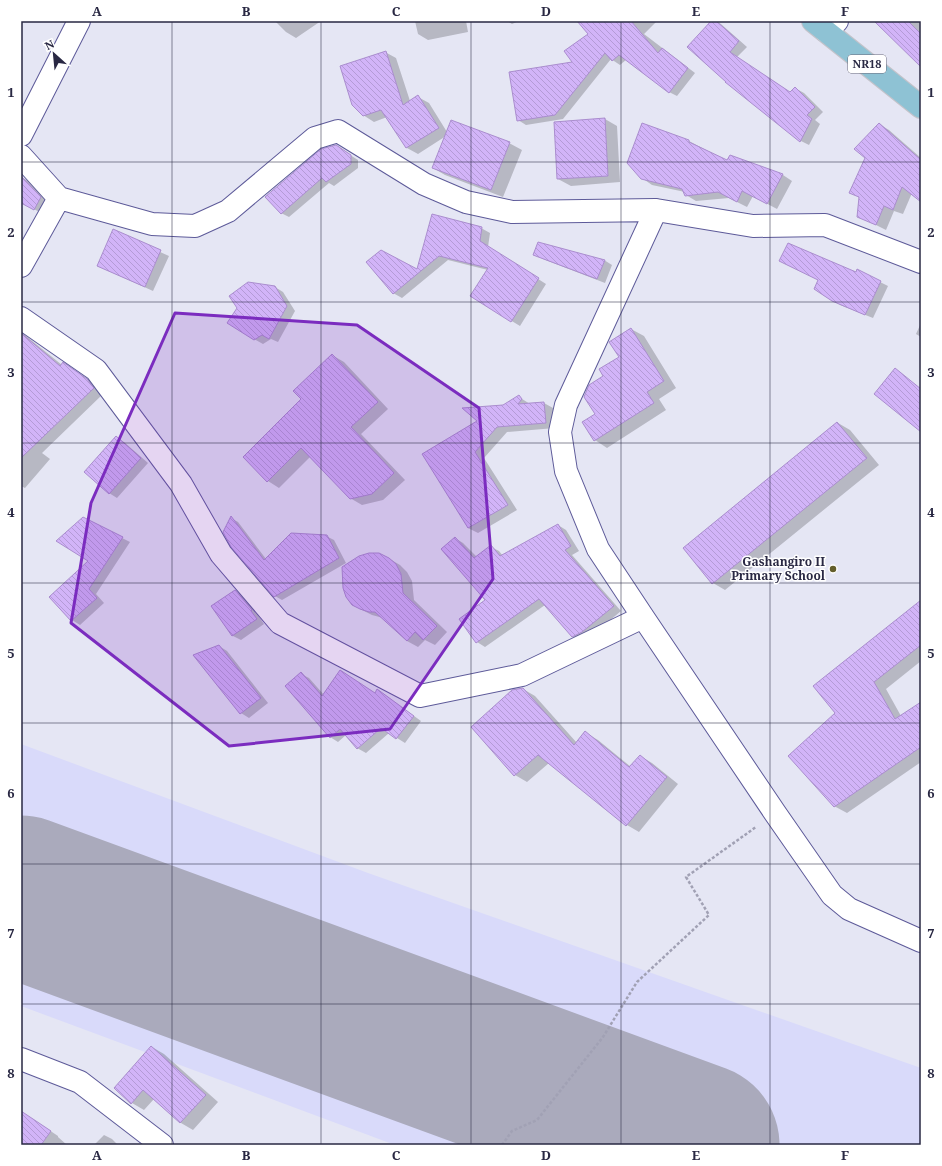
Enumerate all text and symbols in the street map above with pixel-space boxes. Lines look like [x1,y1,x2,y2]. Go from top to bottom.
text: A [92,2,102,20]
text: B [242,2,251,20]
text: C [392,2,401,20]
text: D [541,2,551,20]
text: E [692,2,701,20]
text: F [841,2,849,20]
north arrow [34,34,74,74]
text: N [42,36,57,53]
road number: NR18 [848,55,886,73]
text: 1 [7,83,15,101]
text: 1 [927,83,935,101]
text: 2 [7,223,15,241]
text: 2 [927,223,935,241]
text: 3 [7,363,15,381]
text: 3 [927,363,935,381]
text: 4 [7,503,15,521]
text: 4 [927,503,935,521]
place label: Gashangiro II Primary School [731,553,826,584]
marker: Gashangiro II Primary School [828,564,838,574]
text: 5 [7,644,15,662]
text: 5 [927,644,935,662]
text: 6 [7,784,15,802]
text: 6 [927,784,935,802]
text: 7 [7,924,15,942]
text: 7 [927,924,935,942]
text: 8 [7,1064,15,1082]
text: 8 [927,1064,935,1082]
text: A [92,1146,102,1164]
text: B [242,1146,251,1164]
text: C [392,1146,401,1164]
text: D [541,1146,551,1164]
text: E [692,1146,701,1164]
text: F [841,1146,849,1164]

